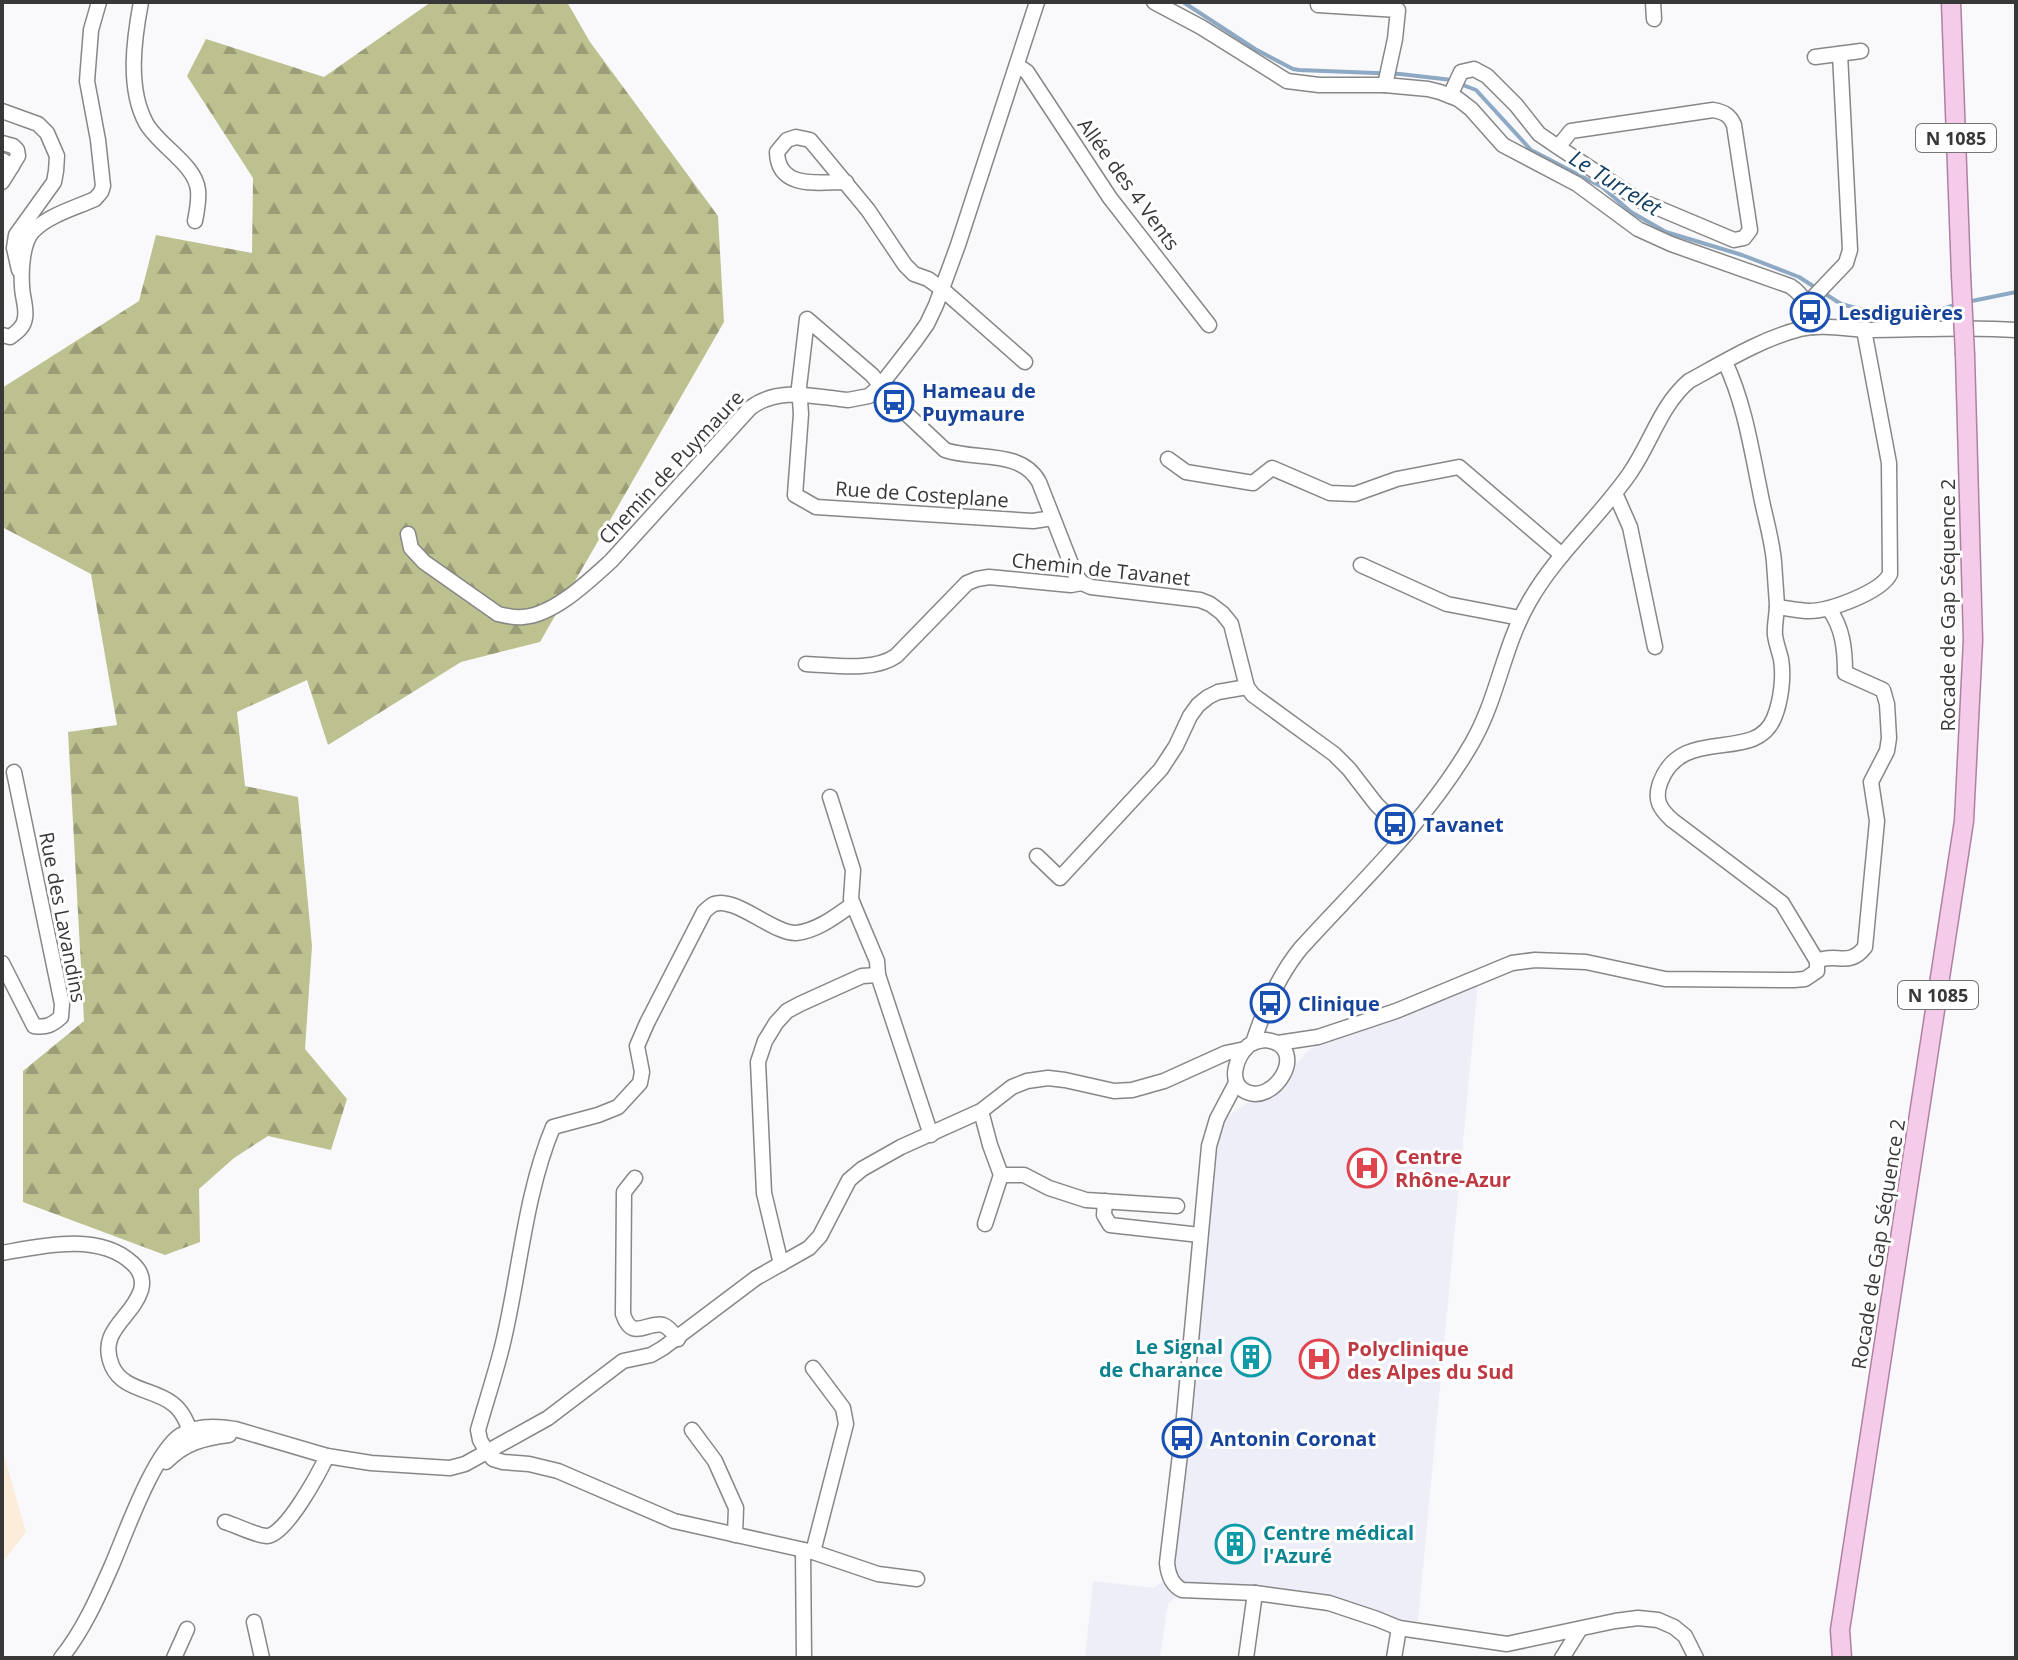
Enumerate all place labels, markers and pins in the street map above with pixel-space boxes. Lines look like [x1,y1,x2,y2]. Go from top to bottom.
bus stop icon: Lesdiguières [1789,291,1831,333]
place label: Lesdiguières [1838,299,1963,326]
place label: Hameau de Puymaure [922,377,1036,427]
bus stop icon: Hameau de Puymaure [873,381,915,423]
bus stop icon: Tavanet [1374,803,1416,845]
place label: Tavanet [1423,811,1504,838]
bus stop icon: Clinique [1249,982,1291,1024]
place label: Clinique [1298,990,1380,1017]
place label: Centre Rhône-Azur [1395,1143,1511,1193]
hospital icon: Centre Rhône-Azur [1346,1147,1388,1189]
place label: Le Signal de Charance [1099,1333,1223,1383]
place label: Polyclinique des Alpes du Sud [1347,1335,1514,1385]
building icon: Le Signal de Charance [1230,1336,1272,1378]
hospital icon: Polyclinique des Alpes du Sud [1298,1338,1340,1380]
bus stop icon: Antonin Coronat [1161,1417,1203,1459]
place label: Antonin Coronat [1210,1425,1376,1452]
place label: Centre médical l'Azuré [1263,1519,1414,1569]
building icon: Centre médical l'Azuré [1214,1523,1256,1565]

